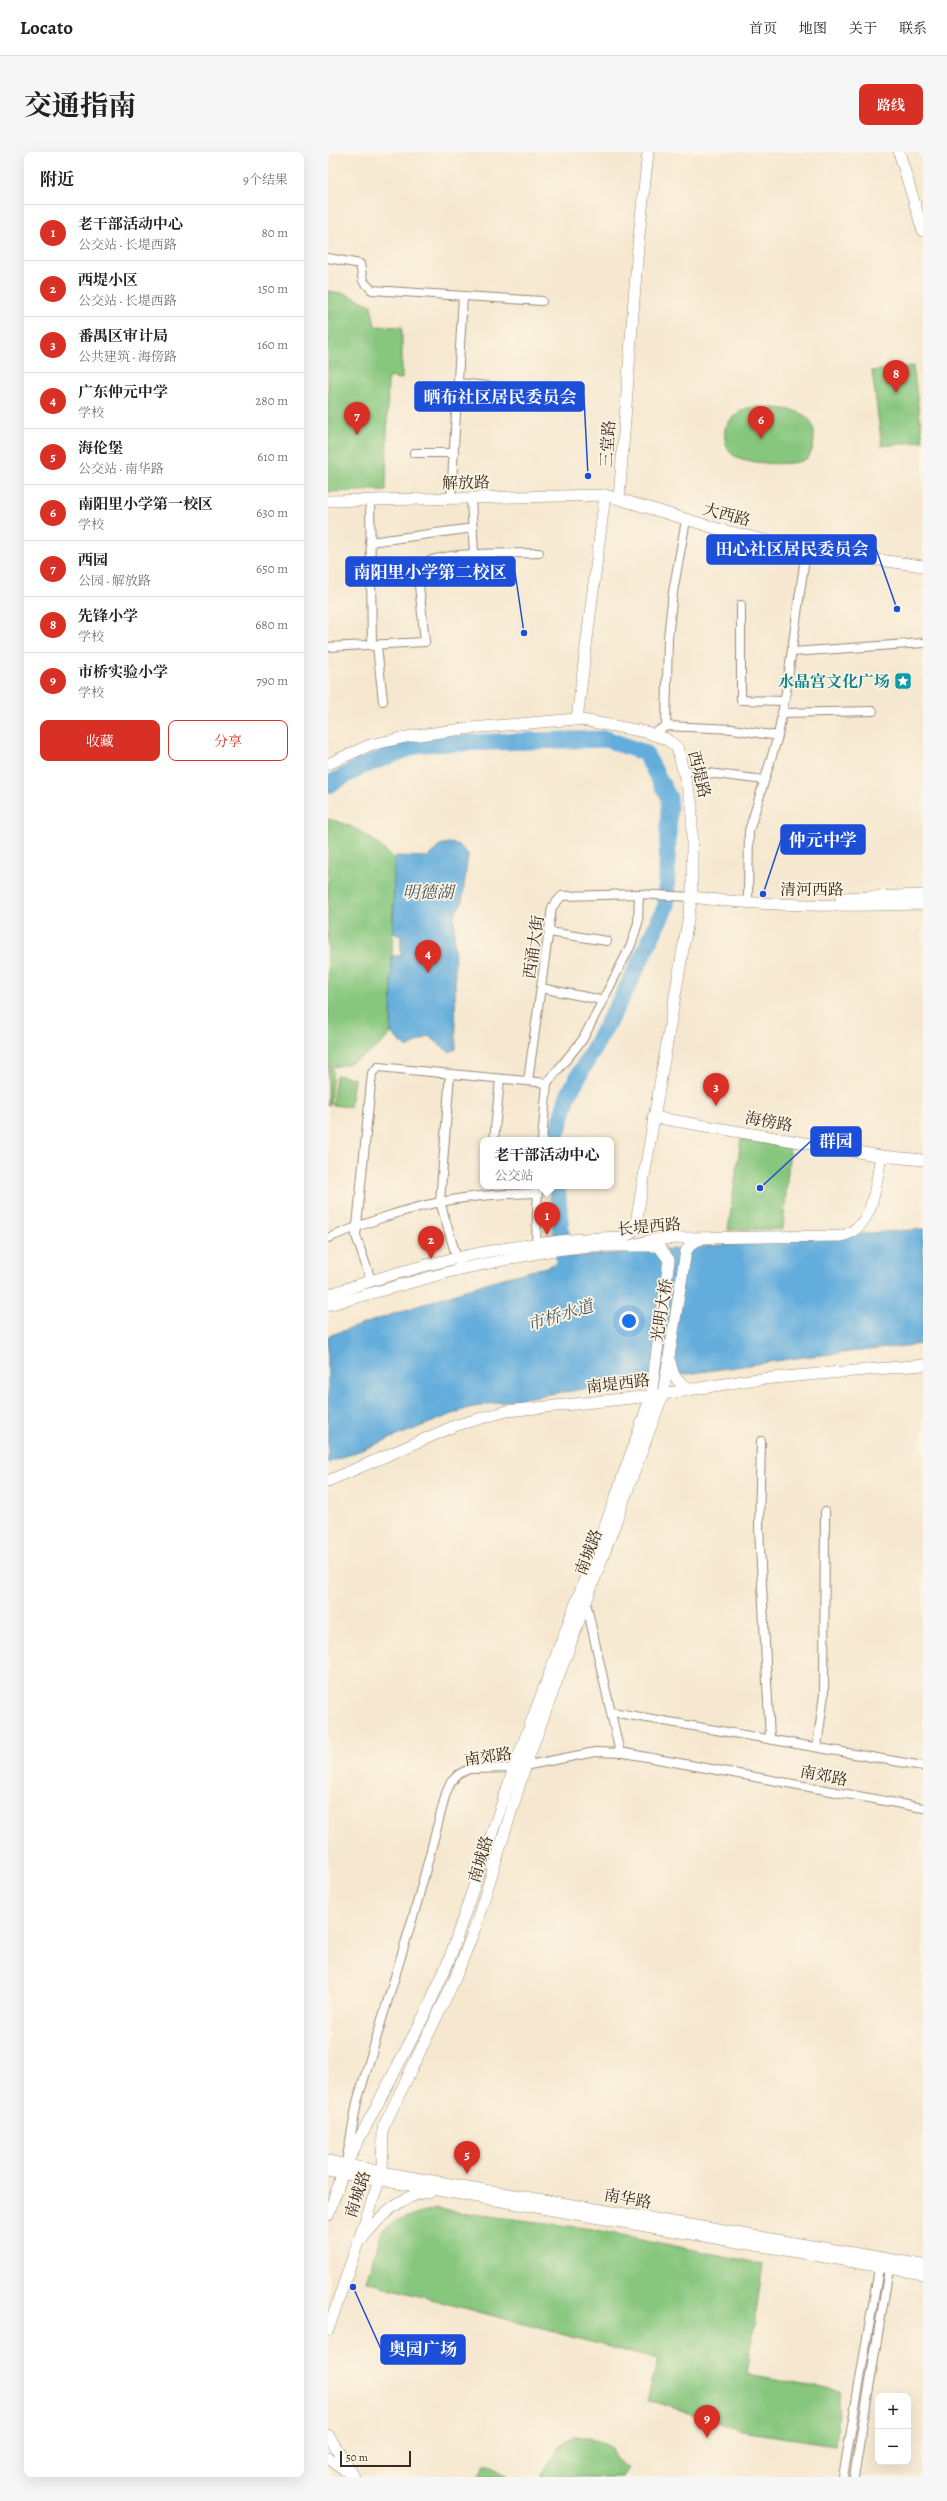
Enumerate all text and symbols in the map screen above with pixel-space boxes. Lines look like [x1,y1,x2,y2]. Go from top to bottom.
text: Locato [20,15,73,41]
text: 首页 [749,19,777,38]
text: 地图 [799,19,827,38]
text: 关于 [849,19,877,38]
text: 联系 [899,19,927,38]
button: 路线 [859,84,923,125]
text: 交通指南 [24,87,136,125]
text: 附近 [40,168,74,191]
text: 9个结果 [243,171,288,188]
text: 老干部活动中心 [78,214,183,234]
text: 1 [51,224,55,241]
text: 80 m [261,224,288,241]
text: 公交站 · 长堤西路 [78,236,177,253]
text: 西堤小区 [78,270,138,290]
text: 2 [50,280,56,297]
text: 150 m [258,280,288,297]
text: 公交站 · 长堤西路 [78,292,177,309]
text: 番禺区审计局 [78,326,168,346]
text: 3 [50,336,56,353]
text: 160 m [257,336,288,353]
text: 公共建筑 · 海傍路 [78,348,177,365]
pin: 8 [883,360,909,393]
text: 广东仲元中学 [78,382,168,402]
callout: 晒布社区居民委员会 [415,382,584,411]
text: 晒布社区居民委员会 [424,386,577,409]
text: 4 [50,392,56,409]
text: 280 m [255,392,288,409]
pin: 7 [344,402,370,435]
text: 学校 [78,404,104,421]
pin: 6 [748,406,774,439]
street label: 三堂路 [595,419,621,469]
text: 海伦堡 [78,438,123,458]
text: 5 [50,448,56,465]
text: 610 m [257,448,288,465]
text: 公交站 · 南华路 [78,460,164,477]
street label: 解放路 [442,472,490,494]
text: 南阳里小学第一校区 [78,494,213,514]
street label: 大西路 [701,498,753,532]
text: 6 [50,504,56,521]
text: 630 m [256,504,288,521]
text: 学校 [78,516,104,533]
callout: 田心社区居民委员会 [707,535,876,564]
text: 田心社区居民委员会 [716,538,869,561]
text: 西园 [78,550,108,570]
callout: 南阳里小学第二校区 [346,557,515,586]
text: 7 [50,560,56,577]
text: 650 m [256,560,288,577]
text: 南阳里小学第二校区 [354,561,507,584]
text: 公园 · 解放路 [78,572,151,589]
text: 先锋小学 [78,606,138,626]
text: 8 [50,616,56,633]
text: 680 m [255,616,288,633]
text: 学校 [78,628,104,645]
text: 市桥实验小学 [78,662,168,682]
place label: 水晶宫文化广场 [778,671,890,693]
place icon: 水晶宫文化广场 [893,671,913,691]
text: 9 [50,672,56,689]
text: 790 m [256,672,288,689]
text: 学校 [78,684,104,701]
button: 收藏 [40,720,160,761]
button: 分享 [168,720,288,761]
street label: 西堤路 [683,748,716,800]
callout: 仲元中学 [781,825,865,854]
text: 仲元中学 [789,829,857,852]
street label: 清河西路 [780,879,844,901]
water label: 明德湖 [403,881,456,904]
street label: 西涌大街 [519,914,549,980]
pin: 4 [415,940,441,973]
pin: 3 [703,1073,729,1106]
street label: 海傍路 [743,1107,794,1137]
callout: 群园 [811,1127,861,1156]
text: 群园 [819,1130,853,1153]
popup [480,1137,614,1189]
text: 老干部活动中心 [494,1145,600,1165]
text: 公交站 [494,1167,534,1184]
pin: 1 [534,1202,560,1235]
street label: 长堤西路 [616,1213,682,1241]
pin: 2 [418,1226,444,1259]
street label: 光明大桥 [646,1277,678,1343]
water label: 市桥水道 [524,1294,599,1336]
your location [619,1311,639,1331]
street label: 南堤西路 [585,1369,651,1399]
street label: 南城路 [570,1526,608,1579]
street label: 南郊路 [463,1743,513,1771]
street label: 南郊路 [798,1761,849,1791]
street label: 南城路 [463,1833,498,1885]
pin: 5 [454,2141,480,2174]
street label: 南城路 [340,2168,376,2221]
street label: 南华路 [602,2184,653,2214]
callout: 奥园广场 [381,2335,465,2364]
text: 奥园广场 [389,2338,457,2361]
map controls [875,2393,911,2465]
button: + [875,2393,911,2429]
pin: 9 [694,2405,720,2438]
button: − [875,2429,911,2465]
scale bar [340,2449,411,2468]
text: 50 m [346,2450,368,2465]

